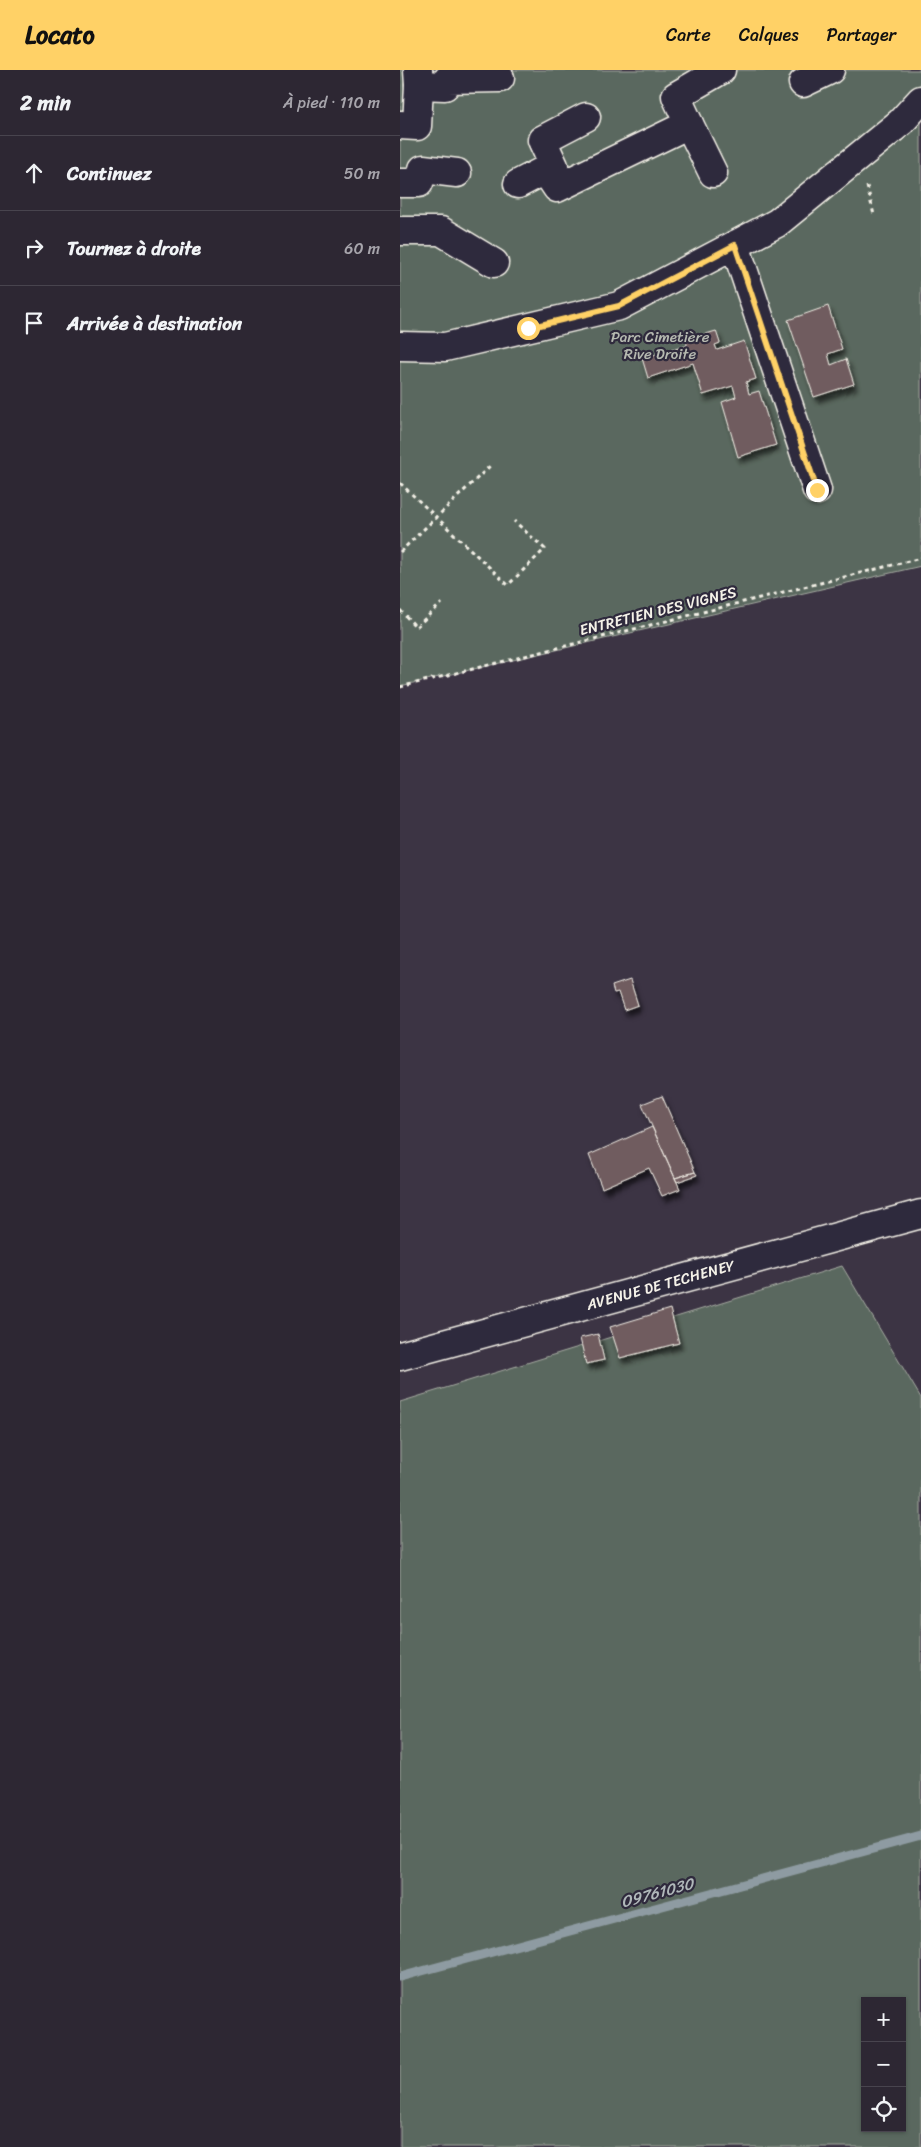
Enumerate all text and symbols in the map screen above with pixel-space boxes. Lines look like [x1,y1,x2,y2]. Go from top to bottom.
text: Locato [25,14,95,56]
text: Carte [666,19,711,51]
text: Calques [739,19,799,51]
text: Partager [827,19,896,51]
text: 2 min [20,84,71,122]
text: À pied · 110 m [283,88,380,117]
text: Continuez [67,157,152,190]
icon: ahead [20,159,48,187]
text: 50 m [344,159,380,188]
text: Tournez à droite [67,232,201,265]
icon: right [20,234,48,262]
text: 60 m [344,234,380,263]
text: Arrivée à destination [67,307,242,340]
icon: arrive [20,309,48,337]
route start [517,317,540,340]
park label: Parc Cimetière Rive Droite [611,324,710,367]
route end [806,479,829,502]
street label: ENTRETIEN DES VIGNES [577,579,740,643]
street label: AVENUE DE TECHENEY [582,1252,738,1318]
water label: O9761030 [617,1868,699,1916]
map controls [861,1997,906,2132]
button: + [861,1997,906,2042]
button: − [861,2042,906,2087]
button: locate [861,2087,906,2132]

